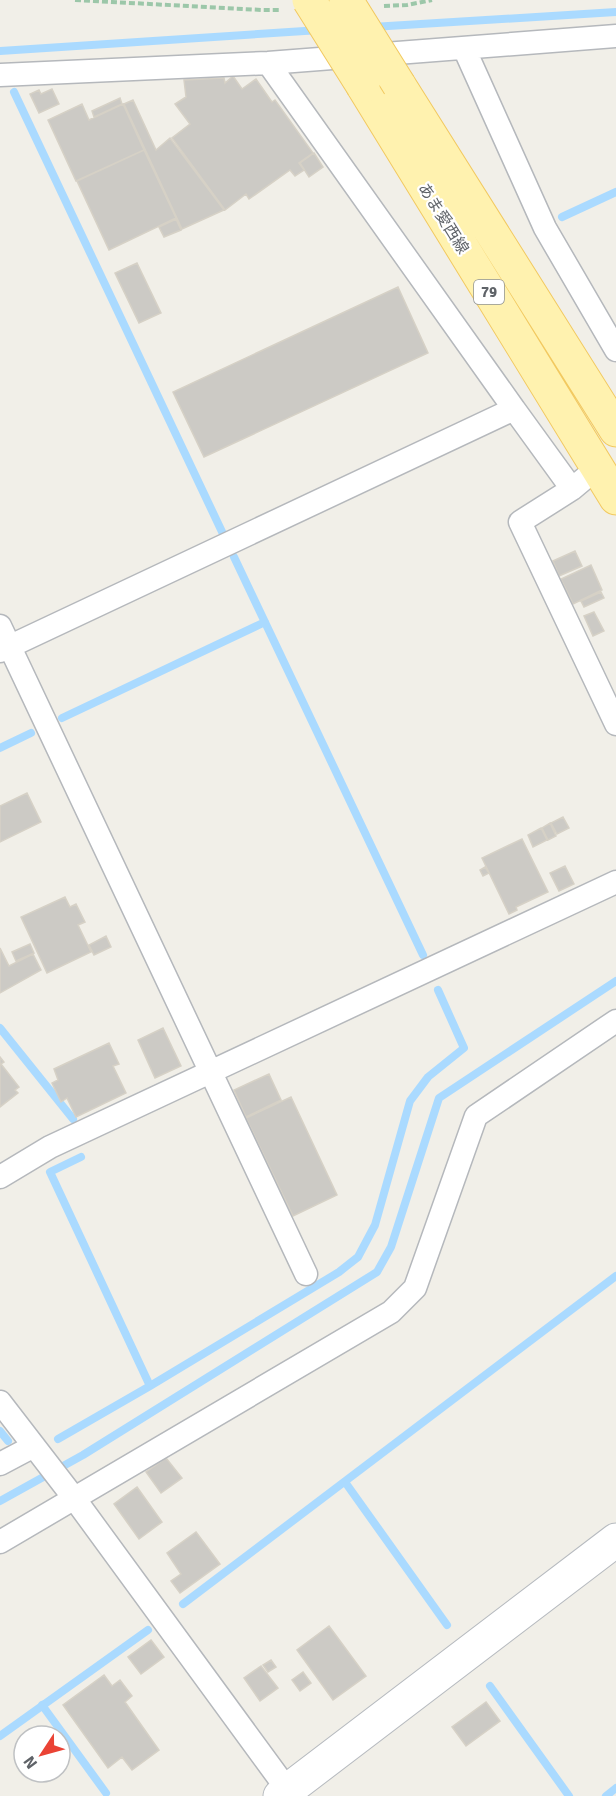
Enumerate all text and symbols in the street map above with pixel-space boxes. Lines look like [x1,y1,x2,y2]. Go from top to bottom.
street label: あま愛西線 [413,179,473,258]
road number: 79 [474,280,504,304]
north arrow [12,1724,72,1784]
text: N [19,1752,42,1773]

